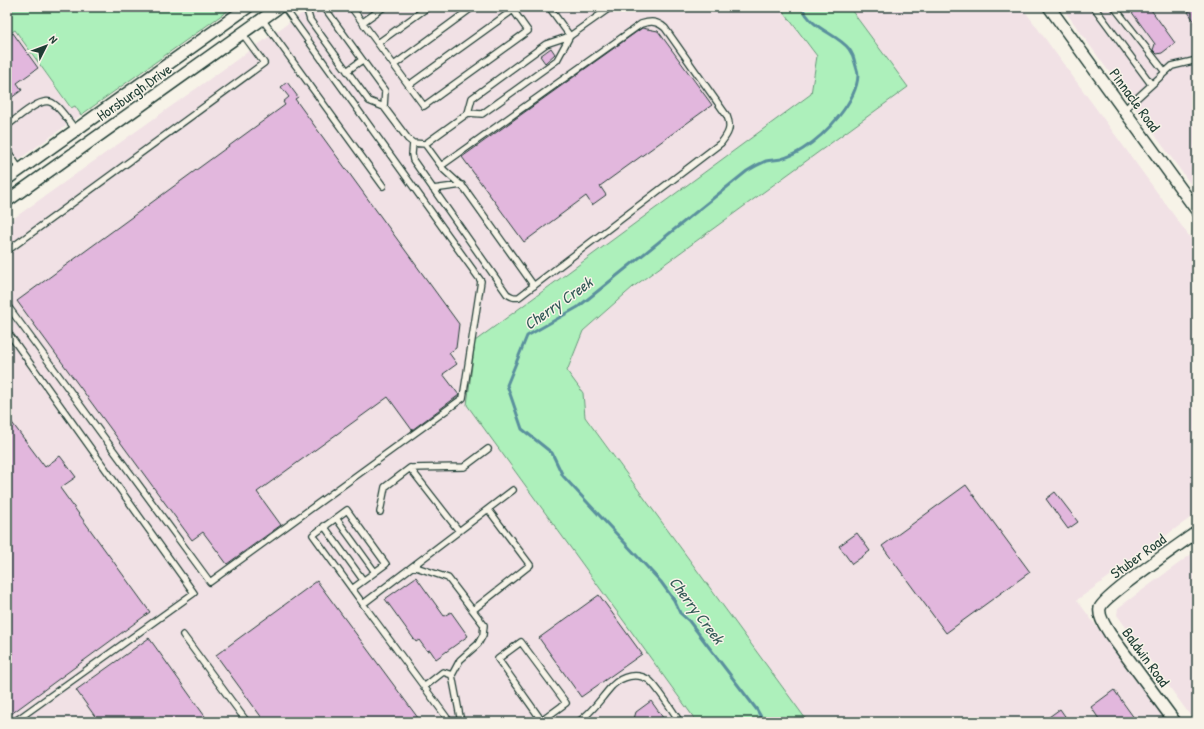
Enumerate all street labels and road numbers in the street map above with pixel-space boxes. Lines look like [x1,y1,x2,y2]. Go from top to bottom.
street label: Horsburgh Drive [92,58,176,126]
street label: Pinnacle Road [1105,64,1165,136]
street label: Stuber Road [1106,529,1170,583]
street label: Baldwin Road [1117,623,1175,691]

